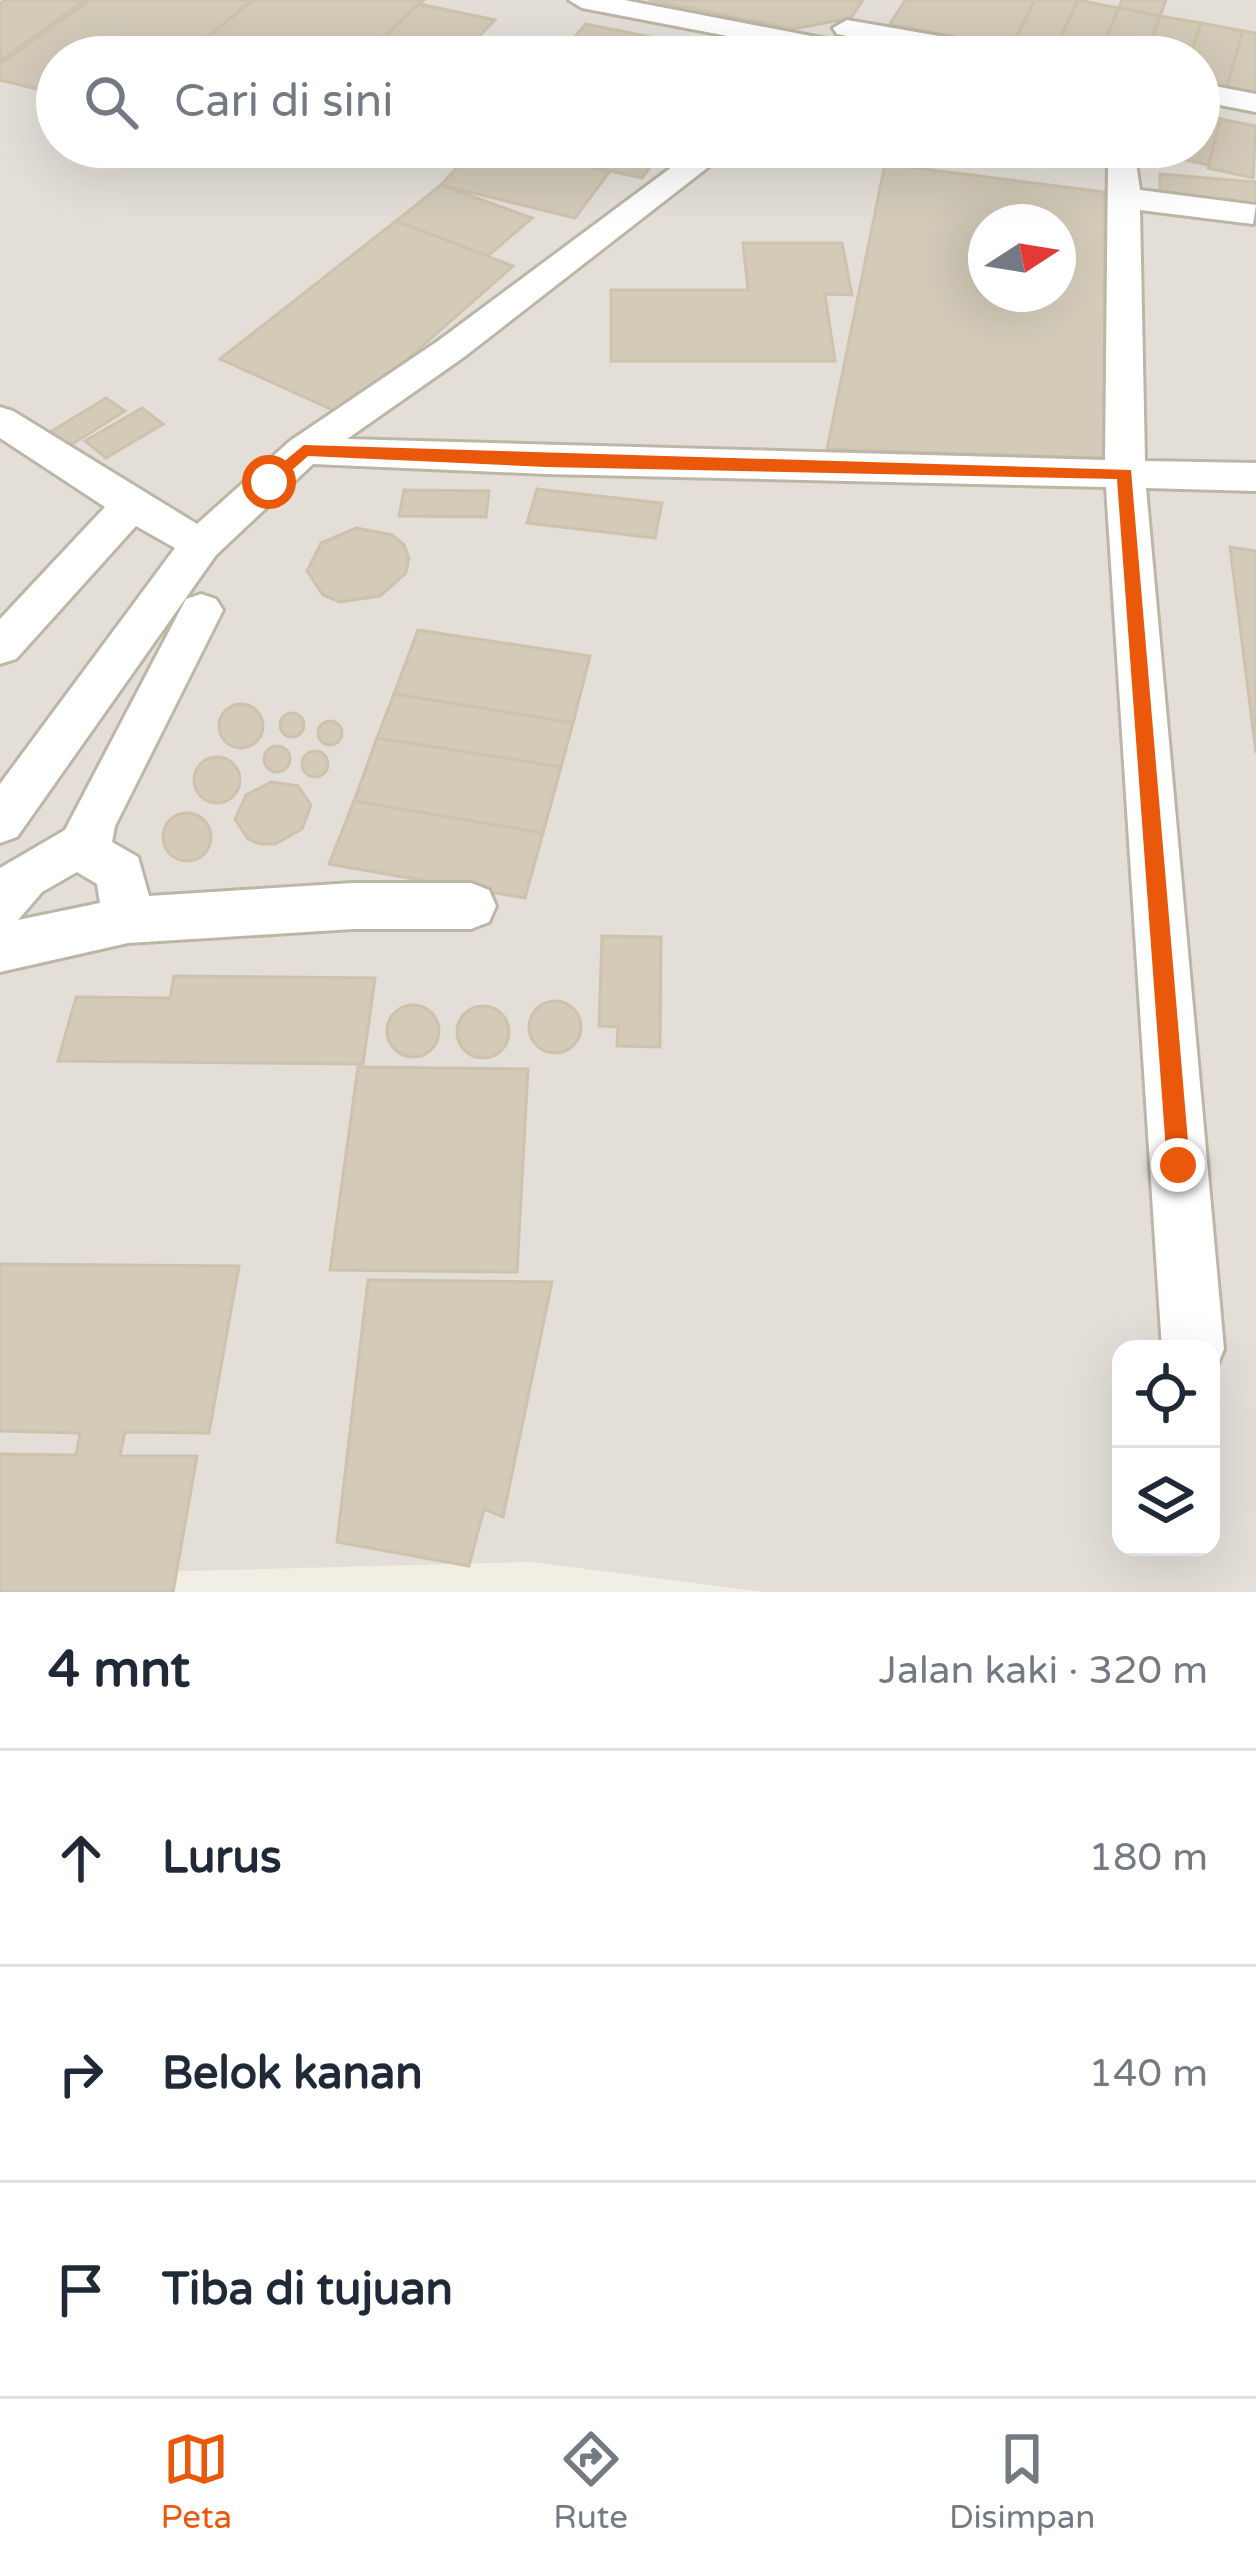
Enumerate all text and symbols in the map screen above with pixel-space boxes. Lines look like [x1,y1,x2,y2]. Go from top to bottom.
search box [36,36,1220,168]
icon: search [78,69,144,135]
text: Cari di sini [174,75,393,129]
north arrow [968,204,1076,312]
route start [242,455,296,509]
route end [1151,1138,1205,1192]
map controls [1112,1340,1220,1556]
button: locate [1112,1340,1220,1448]
button: layers [1112,1448,1220,1556]
text: 4 mnt [48,1639,190,1701]
text: Jalan kaki · 320 m [879,1647,1208,1694]
icon: ahead [48,1825,114,1891]
text: Lurus [162,1831,282,1885]
text: 180 m [1089,1834,1208,1881]
icon: right [48,2041,114,2107]
text: Belok kanan [162,2047,423,2101]
text: 140 m [1089,2050,1208,2097]
icon: arrive [48,2257,114,2323]
text: Tiba di tujuan [162,2263,453,2317]
tab: Peta [161,2426,232,2537]
tab: Rute [553,2426,628,2537]
tab: Disimpan [949,2426,1095,2537]

